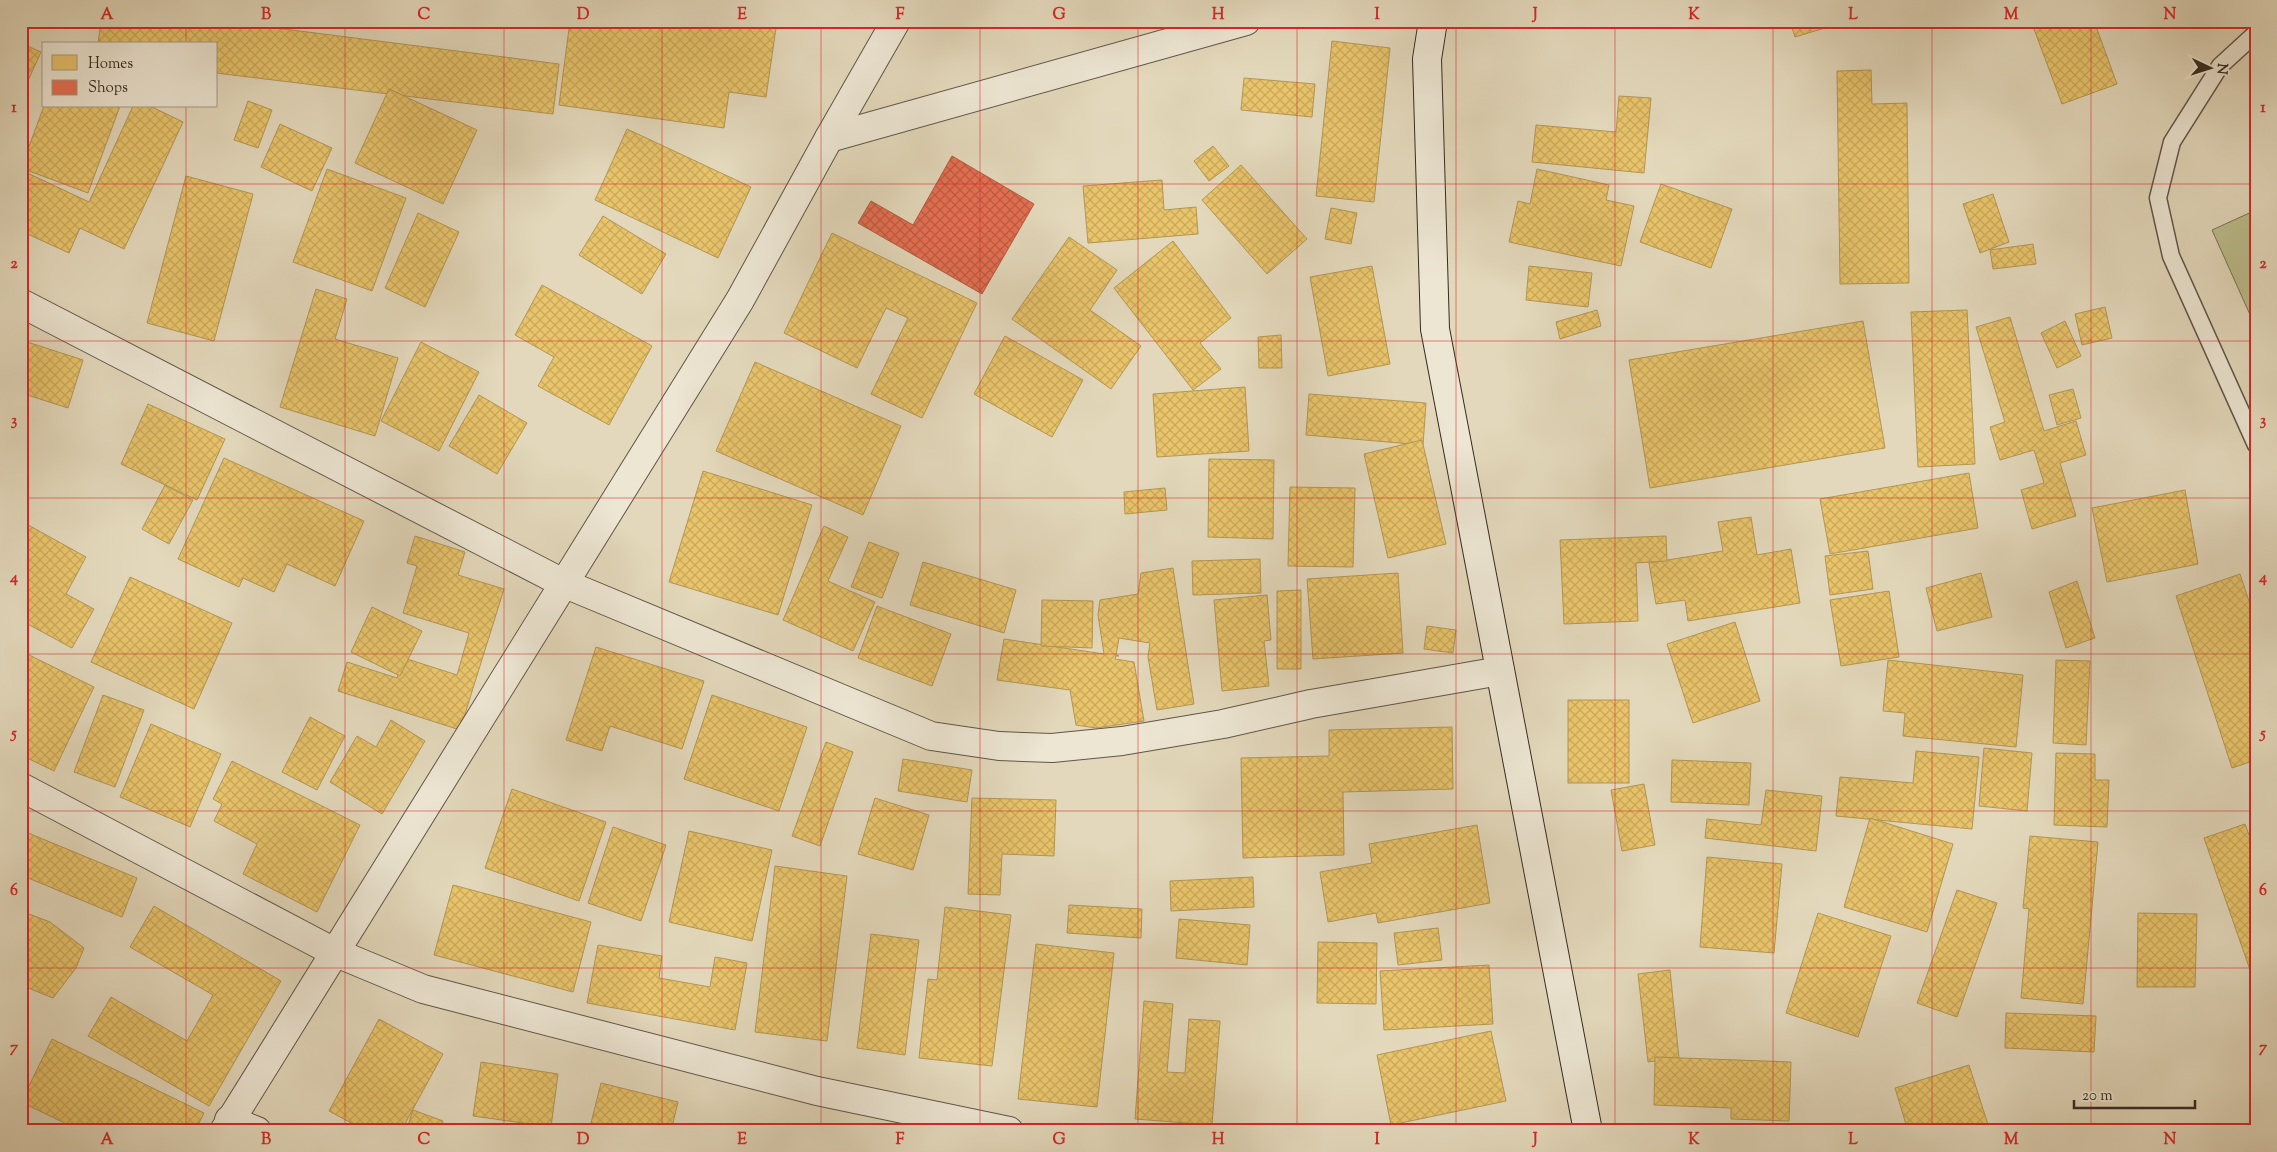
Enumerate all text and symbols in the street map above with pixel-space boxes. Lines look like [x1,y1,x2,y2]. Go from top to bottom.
text: A [101,4,114,27]
text: B [261,4,271,27]
text: C [418,4,431,27]
text: D [577,4,590,27]
text: E [737,4,747,27]
text: F [896,4,905,27]
text: G [1052,4,1066,27]
text: H [1212,4,1225,27]
text: I [1374,4,1380,27]
text: J [1531,4,1538,27]
text: K [1688,4,1700,27]
text: L [1848,4,1858,27]
text: M [2004,4,2019,27]
text: N [2164,4,2177,27]
legend [42,42,218,108]
north arrow [2184,42,2234,92]
text: Homes [88,54,133,75]
text: N [2211,62,2231,75]
text: Shops [88,78,128,99]
text: 1 [11,97,17,120]
text: 1 [2260,97,2266,120]
text: 2 [10,253,18,276]
text: 2 [2259,253,2267,276]
text: 3 [11,410,18,433]
text: 3 [2260,410,2267,433]
text: 4 [9,567,18,590]
text: 4 [2258,567,2267,590]
text: 5 [9,723,17,746]
text: 5 [2258,723,2266,746]
text: 6 [10,880,18,903]
text: 6 [2259,880,2267,903]
text: 7 [10,1037,19,1060]
text: 7 [2259,1037,2268,1060]
scale bar [2074,1077,2196,1109]
text: 20 m [2082,1086,2113,1107]
text: A [101,1129,114,1152]
text: B [261,1129,271,1152]
text: C [418,1129,431,1152]
text: D [577,1129,590,1152]
text: E [737,1129,747,1152]
text: F [896,1129,905,1152]
text: G [1052,1129,1066,1152]
text: H [1212,1129,1225,1152]
text: I [1374,1129,1380,1152]
text: J [1531,1129,1538,1152]
text: K [1688,1129,1700,1152]
text: L [1848,1129,1858,1152]
text: M [2004,1129,2019,1152]
text: N [2164,1129,2177,1152]

